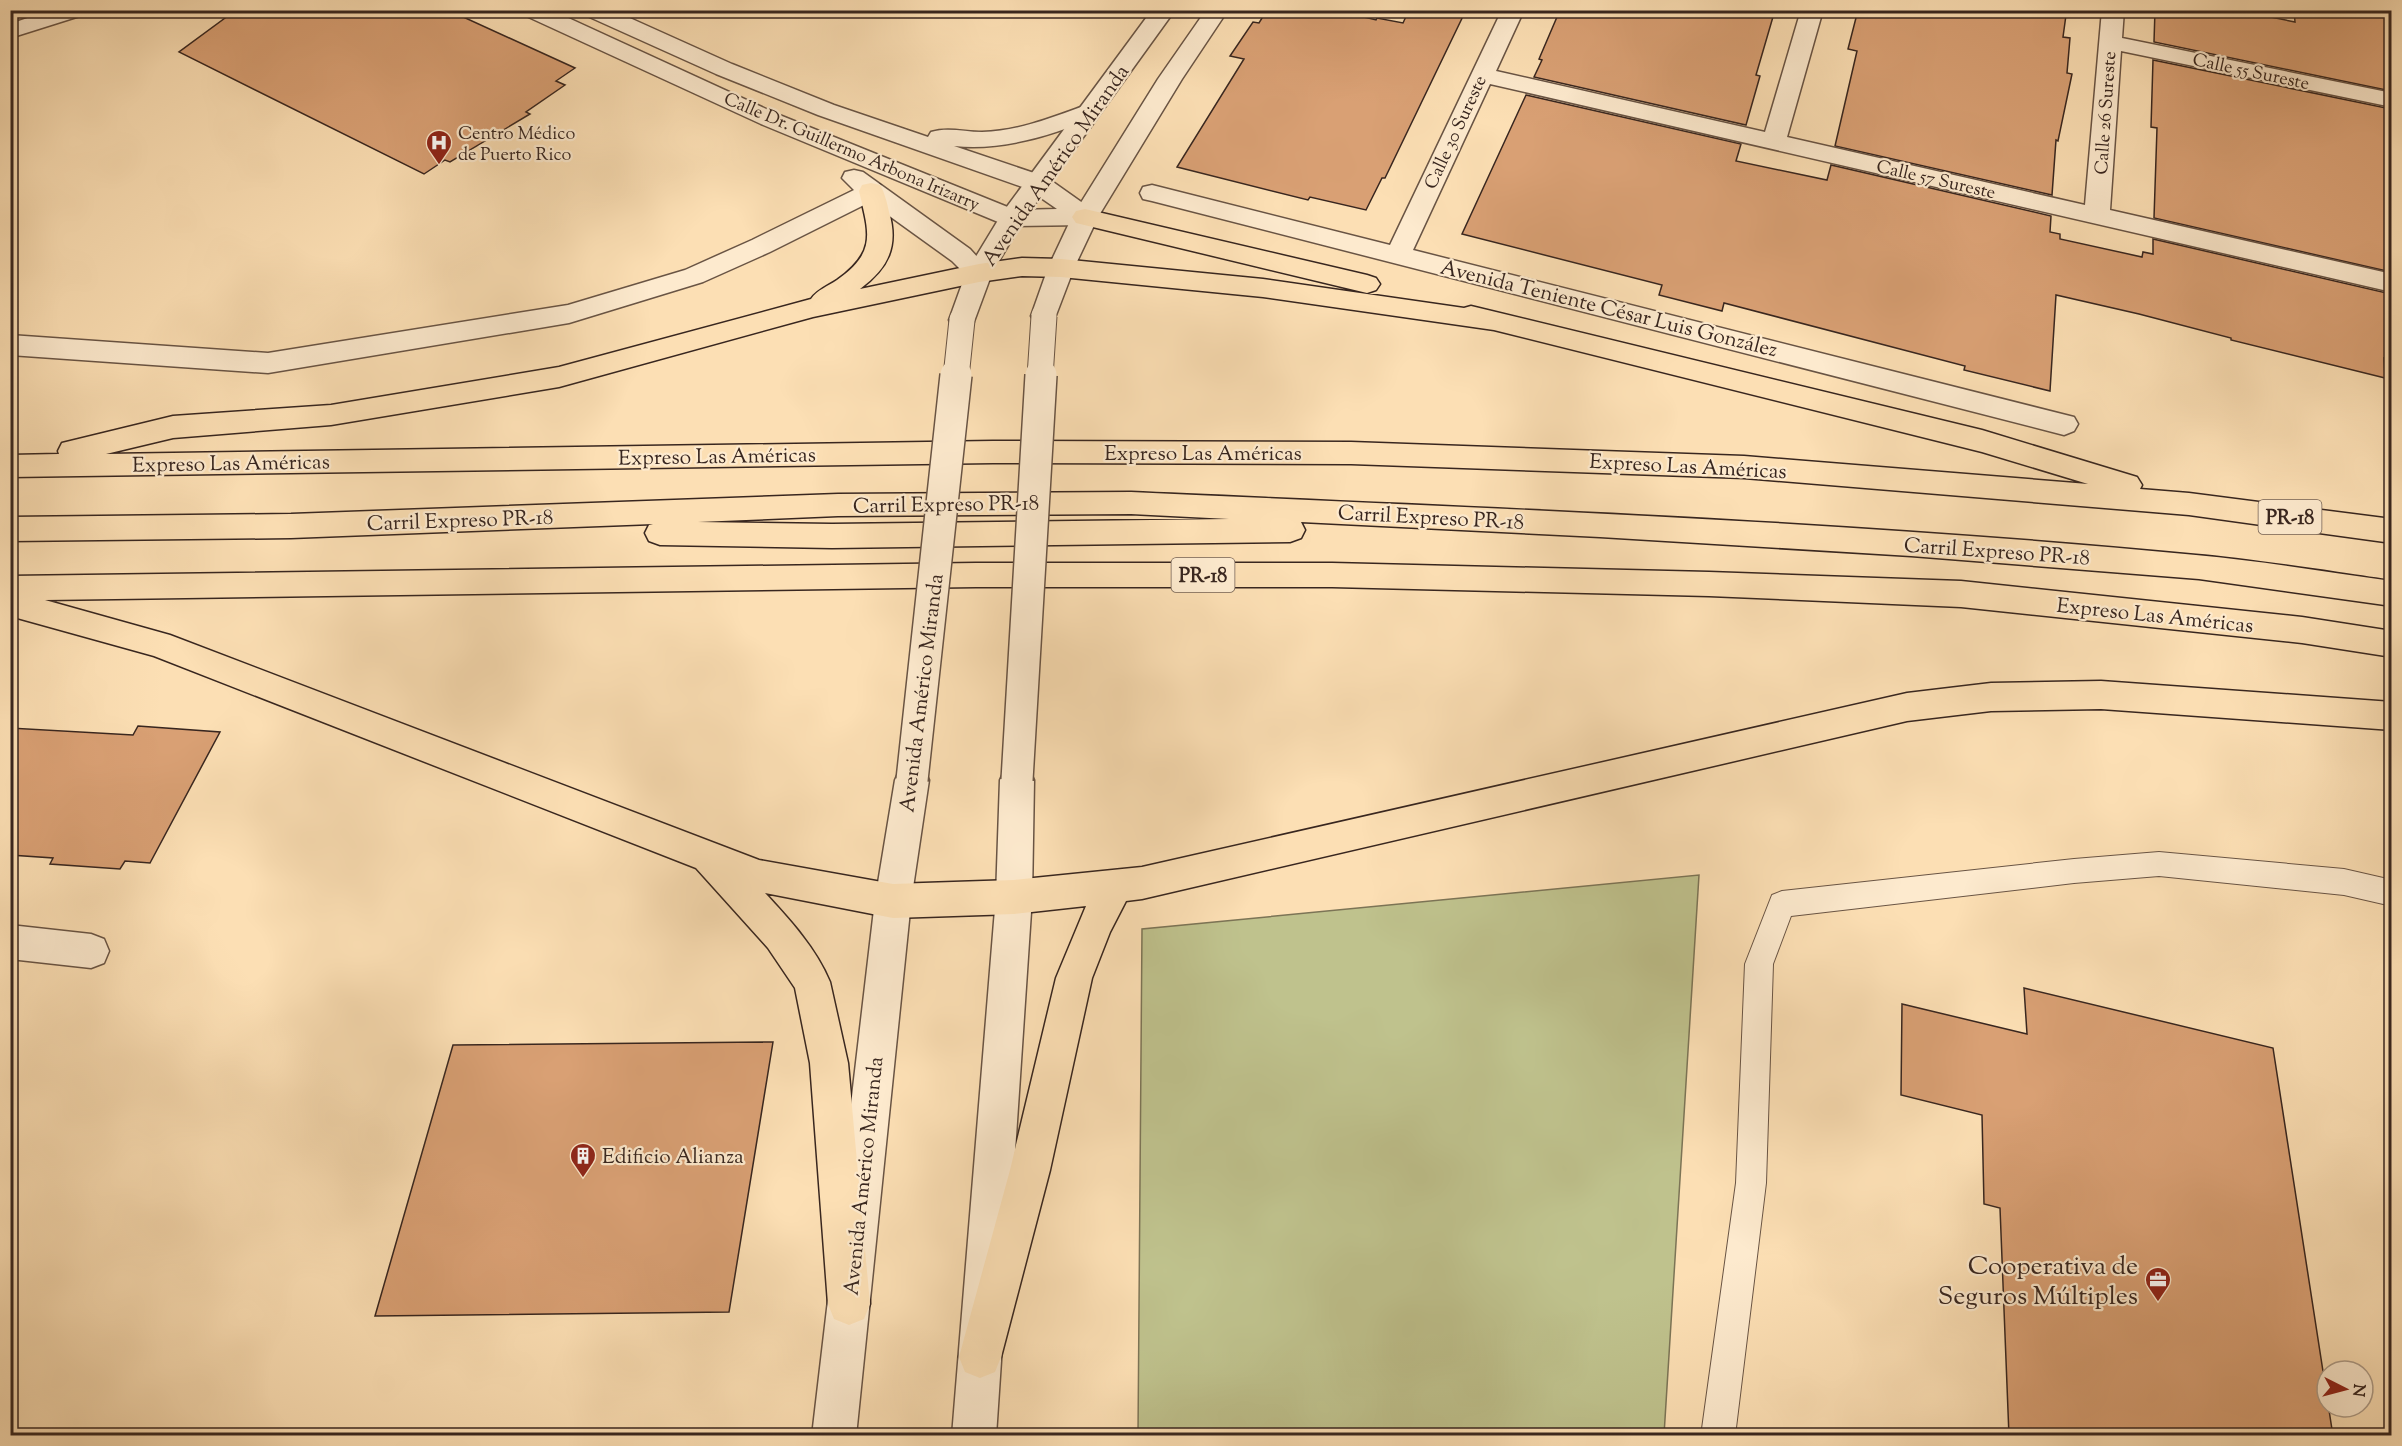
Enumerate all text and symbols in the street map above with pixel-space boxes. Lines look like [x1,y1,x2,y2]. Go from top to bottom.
street label: Calle 55 Sureste [2190,48,2311,98]
street label: Calle 26 Sureste [2090,51,2124,176]
street label: Avenida Américo Miranda [976,59,1138,273]
street label: Calle 30 Sureste [1419,72,1495,194]
street label: Calle Dr. Guillermo Arbona Irizarry [719,87,983,219]
place label: Centro Médico de Puerto Rico [458,122,575,169]
hospital icon: Centro Médico de Puerto Rico [424,128,454,166]
street label: Calle 57 Sureste [1873,155,1998,207]
street label: Avenida Teniente César Luis González [1437,253,1780,366]
street label: Expreso Las Américas [1104,440,1302,470]
street label: Expreso Las Américas [618,441,816,475]
street label: Expreso Las Américas [132,448,330,482]
street label: Expreso Las Américas [1588,448,1787,488]
street label: Carril Expreso PR-18 [853,489,1040,523]
street label: Carril Expreso PR-18 [1337,499,1525,539]
road number: PR-18 [2258,500,2322,534]
street label: Carril Expreso PR-18 [366,504,554,540]
street label: Carril Expreso PR-18 [1903,532,2091,574]
road number: PR-18 [1172,558,1234,592]
street label: Avenida Américo Miranda [893,572,953,814]
street label: Expreso Las Américas [2055,592,2255,642]
street label: Avenida Américo Miranda [838,1055,892,1297]
building icon: Edificio Alianza [568,1141,598,1179]
place label: Edificio Alianza [602,1143,744,1173]
place label: Cooperativa de Seguros Múltiples [1938,1249,2138,1316]
office icon: Cooperativa de Seguros Múltiples [2143,1265,2173,1303]
north arrow [2315,1359,2375,1419]
text: N [2345,1383,2370,1398]

